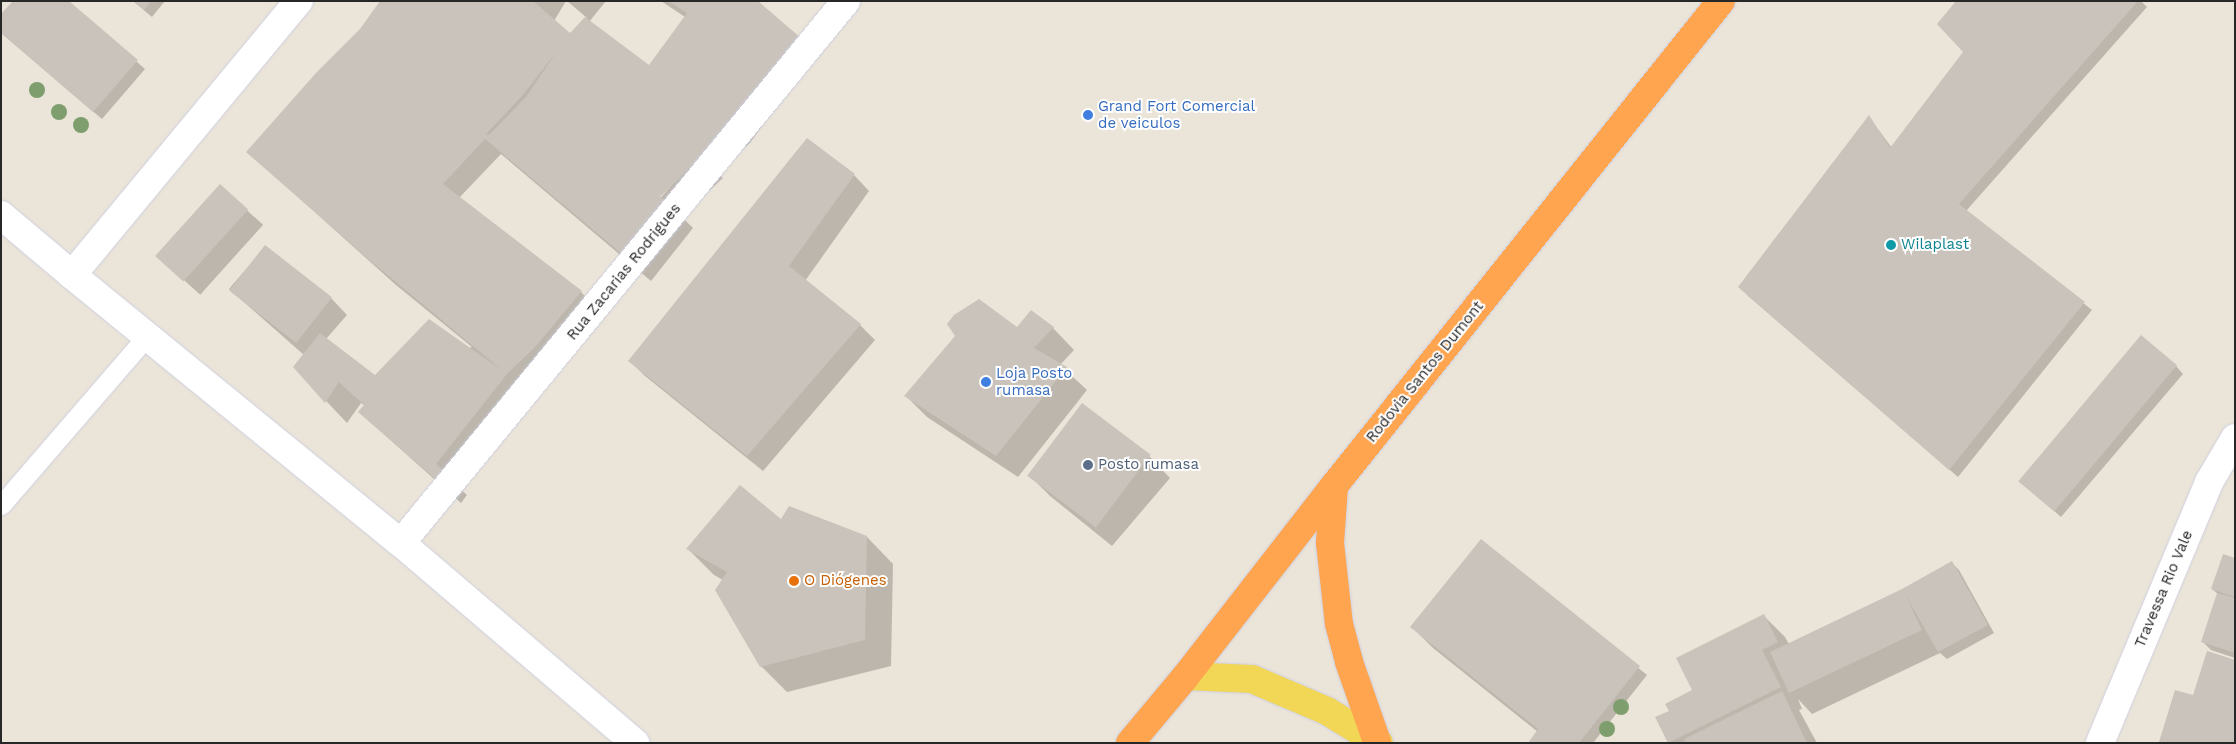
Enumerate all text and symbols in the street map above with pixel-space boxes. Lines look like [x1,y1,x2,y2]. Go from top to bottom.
place label: Grand Fort Comercial de veiculos [1098,97,1255,132]
marker: Grand Fort Comercial de veiculos [1082,109,1094,121]
street label: Rua Zacarias Rodrigues [563,200,685,344]
place label: Wilaplast [1901,236,1969,254]
marker: Wilaplast [1885,239,1897,251]
street label: Rodovia Santos Dumont [1362,298,1488,446]
place label: Loja Posto rumasa [996,364,1073,399]
marker: Loja Posto rumasa [980,376,992,388]
place label: Posto rumasa [1098,456,1199,474]
marker: Posto rumasa [1082,459,1094,471]
street label: Travessa Rio Vale [2131,527,2197,651]
place label: O Diógenes [804,572,887,590]
marker: O Diógenes [788,575,800,587]

